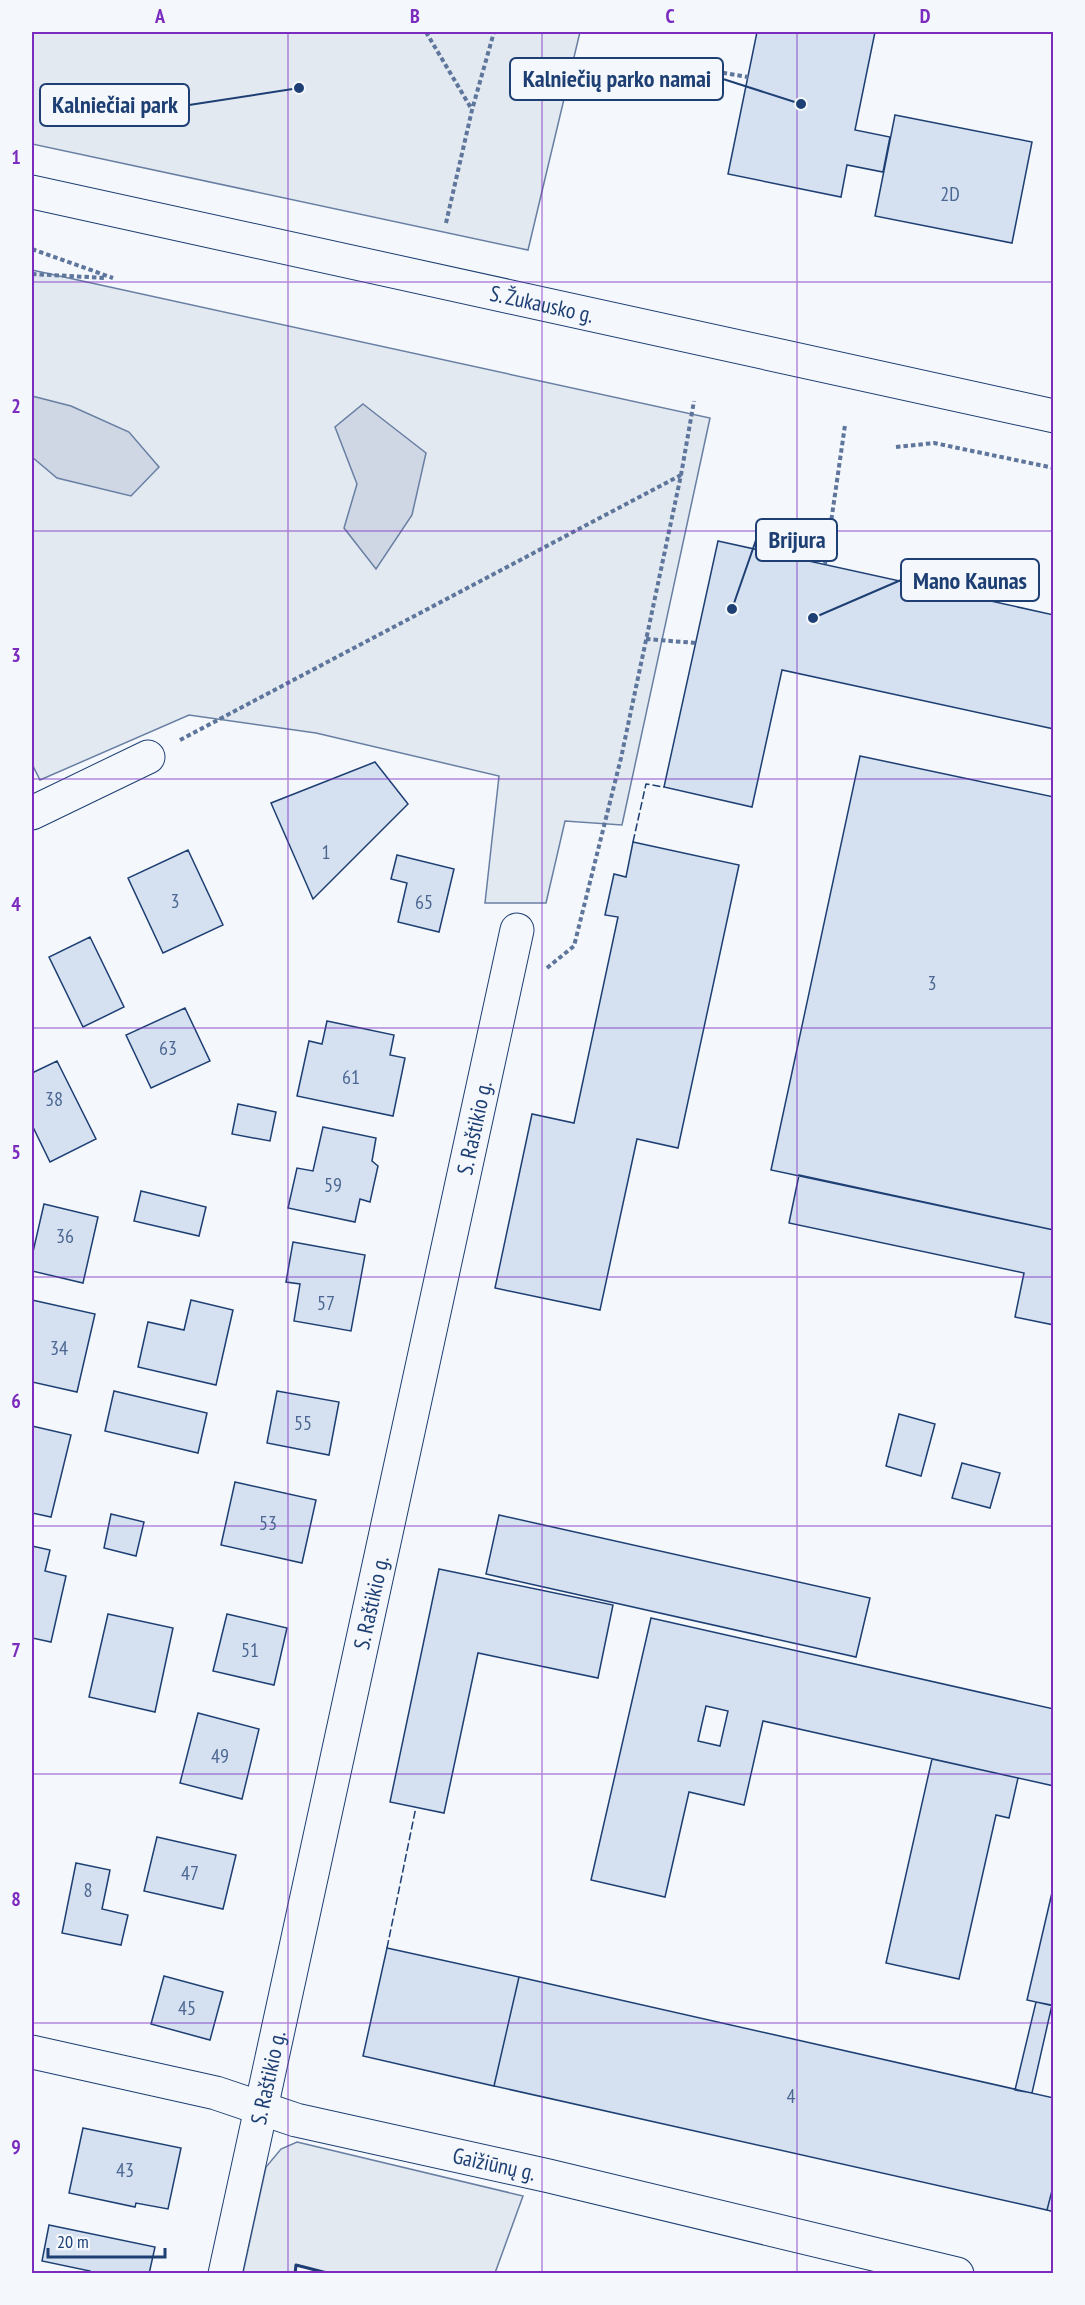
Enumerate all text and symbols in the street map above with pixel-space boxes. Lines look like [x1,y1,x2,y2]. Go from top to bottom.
text: A [154,3,166,29]
text: B [410,3,420,29]
text: C [665,3,675,29]
text: D [920,3,931,29]
callout: Kalniečių parko namai [510,58,723,100]
text: Kalniečių parko namai [523,63,711,94]
callout: Kalniečiai park [40,84,189,126]
text: Kalniečiai park [52,89,178,120]
text: 1 [11,144,21,170]
house number: 2D [940,181,960,207]
street label: S. Žukausko g. [487,279,596,329]
text: 2 [11,393,21,419]
callout: Brijura [756,519,837,561]
text: Brijura [768,524,826,555]
callout: Mano Kaunas [901,559,1039,601]
text: Mano Kaunas [913,565,1027,596]
text: 3 [11,642,21,668]
house number: 1 [322,839,331,865]
house number: 3 [171,888,180,914]
house number: 65 [415,889,433,915]
text: 4 [11,891,21,917]
house number: 3 [928,970,937,996]
house number: 63 [159,1035,177,1061]
house number: 61 [342,1064,360,1090]
street label: S. Raštikio g. [450,1078,498,1177]
house number: 38 [45,1086,63,1112]
text: 5 [11,1139,21,1165]
house number: 59 [324,1172,342,1198]
house number: 36 [56,1223,74,1249]
house number: 57 [317,1290,335,1316]
house number: 34 [50,1335,68,1361]
text: 6 [11,1388,21,1414]
house number: 55 [294,1410,312,1436]
house number: 53 [259,1510,277,1536]
street label: S. Raštikio g. [347,1553,395,1652]
text: 7 [11,1637,21,1663]
house number: 51 [241,1637,259,1663]
house number: 49 [211,1743,229,1769]
house number: 47 [181,1860,199,1886]
house number: 8 [84,1877,93,1903]
text: 8 [11,1886,21,1912]
house number: 45 [178,1995,196,2021]
street label: S. Raštikio g. [244,2028,291,2127]
house number: 4 [787,2083,796,2109]
text: 9 [11,2134,21,2160]
street label: Gaižiūnų g. [450,2141,538,2187]
house number: 43 [116,2157,134,2183]
scale bar [48,2221,165,2259]
text: 20 m [57,2230,89,2253]

